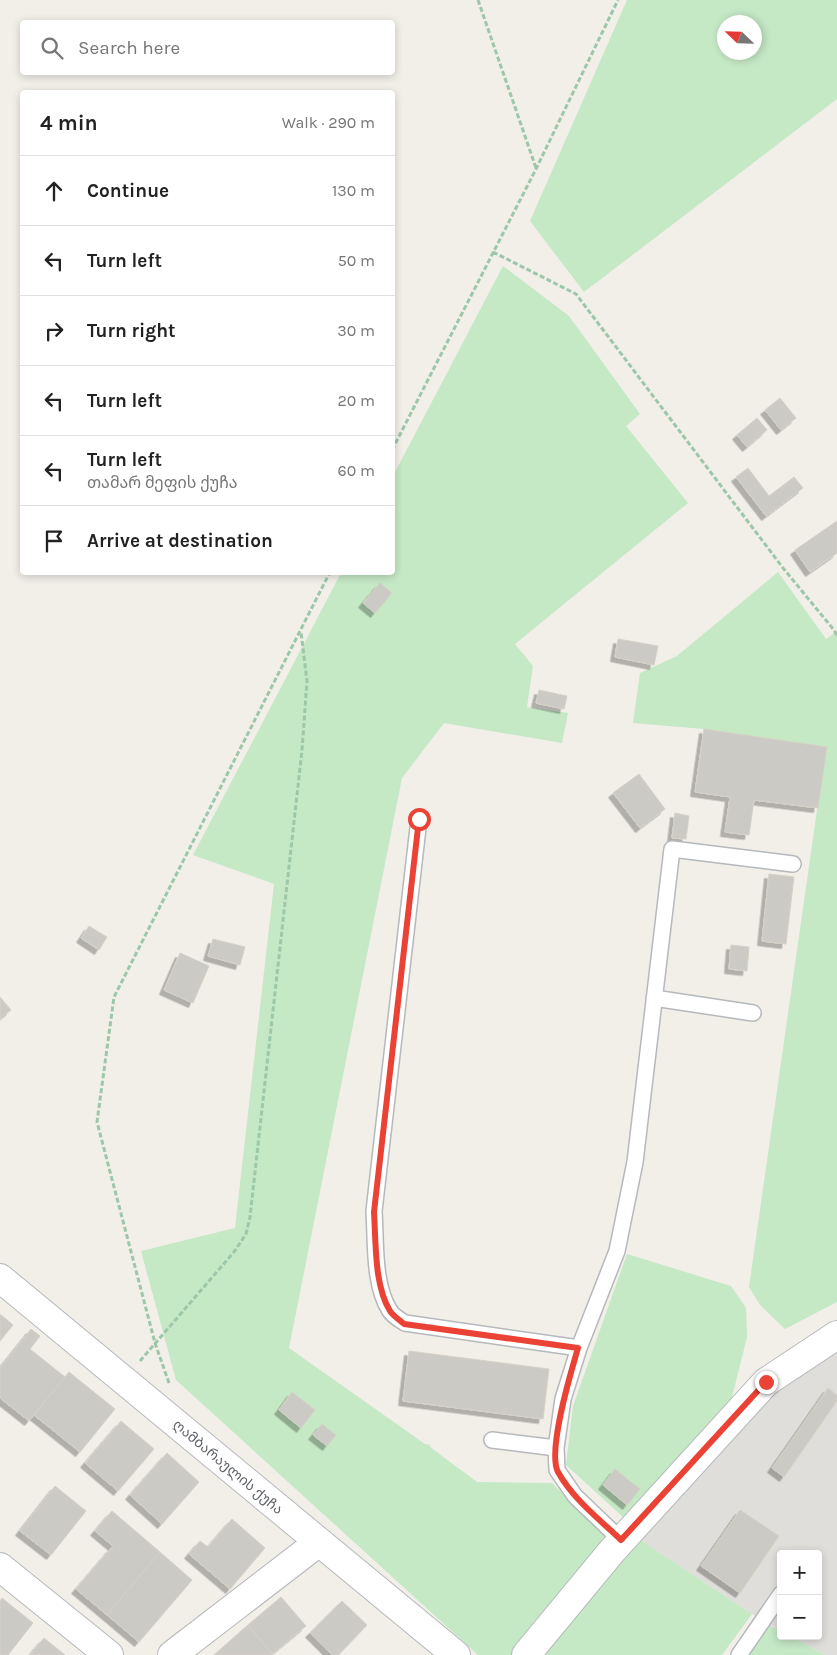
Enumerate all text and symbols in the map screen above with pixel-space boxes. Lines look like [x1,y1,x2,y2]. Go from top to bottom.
north arrow [717,15,762,60]
search box [20,20,395,75]
icon: search [38,34,66,62]
text: Search here [78,37,180,59]
text: 4 min [40,111,98,135]
text: Walk · 290 m [282,113,375,132]
icon: ahead [40,177,68,205]
text: Continue [87,180,169,202]
text: 130 m [332,181,375,200]
icon: left [40,247,68,275]
text: Turn left [87,250,162,272]
text: 50 m [338,251,375,270]
icon: right [40,317,68,345]
text: Turn right [87,320,176,342]
text: 30 m [337,321,375,340]
icon: left [40,387,68,415]
text: Turn left [87,390,162,412]
text: 20 m [337,391,375,410]
text: Turn left [87,449,162,471]
icon: left [40,457,68,485]
text: 60 m [338,461,375,480]
text: თამარ მეფის ქუჩა [87,473,238,492]
icon: arrive [40,527,68,555]
text: Arrive at destination [87,530,273,552]
route start [408,808,431,831]
route end [755,1371,778,1394]
street label: ღამბარაულის ქუჩა [170,1416,286,1518]
map controls [777,1550,822,1640]
button: + [777,1550,822,1595]
button: − [777,1595,822,1640]

